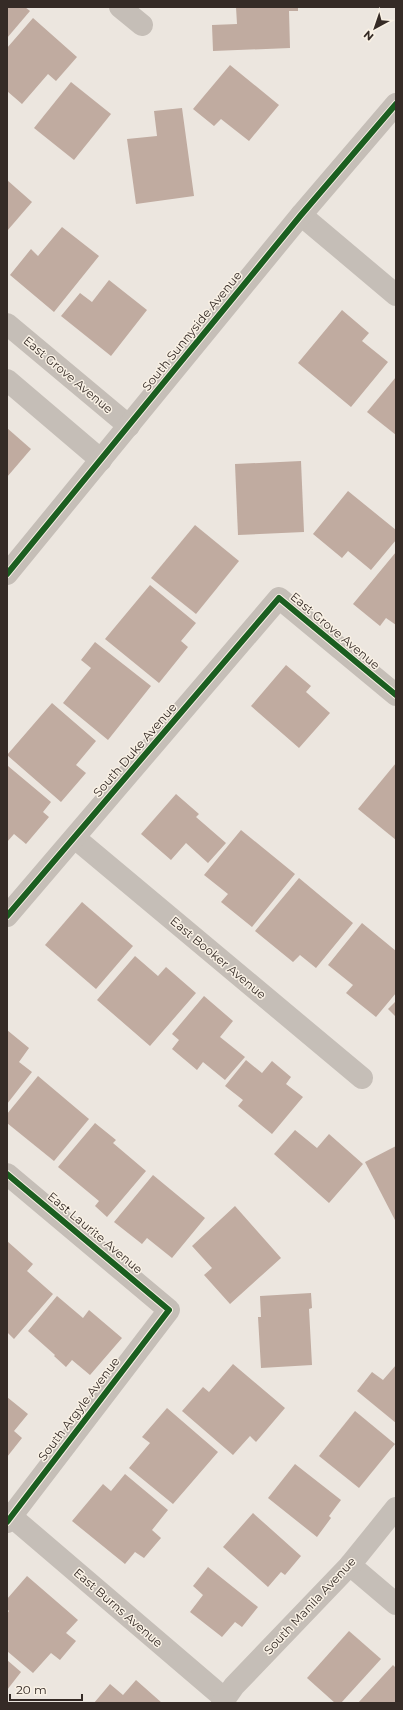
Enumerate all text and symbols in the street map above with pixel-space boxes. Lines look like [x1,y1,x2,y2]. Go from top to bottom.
north arrow [355,8,395,48]
text: N [361,27,376,44]
street label: South Sunnyside Avenue [139,268,245,394]
street label: East Grove Avenue [21,333,116,416]
street label: East Grove Avenue [288,589,383,672]
street label: South Duke Avenue [90,700,180,800]
street label: East Booker Avenue [167,913,269,1002]
street label: East Laurite Avenue [45,1189,146,1277]
street label: South Argyle Avenue [35,1354,122,1464]
street label: South Manila Avenue [261,1554,359,1657]
street label: East Burns Avenue [71,1565,166,1650]
scale bar [10,1676,82,1702]
text: 20 m [16,1682,47,1697]

